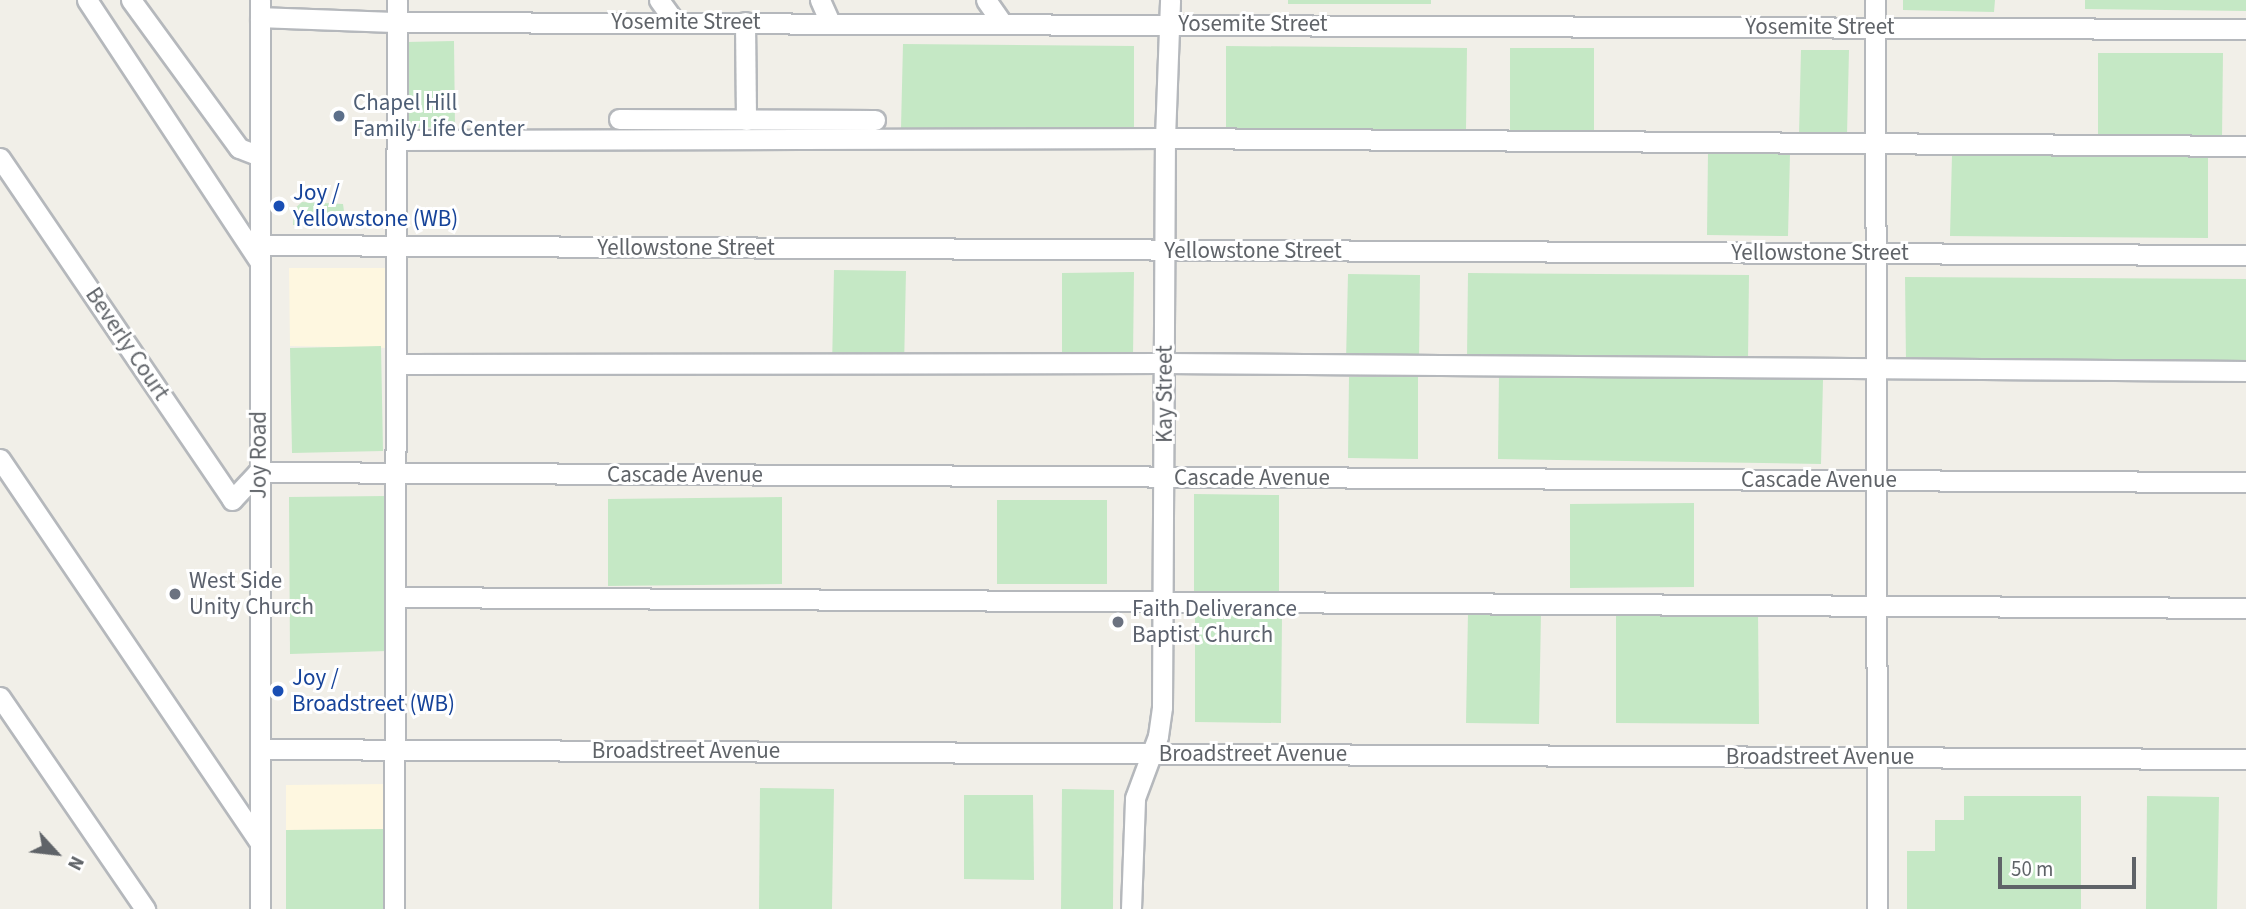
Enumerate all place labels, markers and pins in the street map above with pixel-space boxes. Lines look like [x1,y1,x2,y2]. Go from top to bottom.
place label: Chapel Hill Family Life Center [353,89,524,143]
marker: Chapel Hill Family Life Center [331,108,347,124]
place label: Joy / Yellowstone (WB) [293,179,458,233]
marker: Joy / Yellowstone (WB) [271,198,287,214]
place label: West Side Unity Church [189,567,314,621]
marker: West Side Unity Church [167,586,183,602]
place label: Faith Deliverance Baptist Church [1132,595,1297,649]
marker: Faith Deliverance Baptist Church [1110,614,1126,630]
place label: Joy / Broadstreet (WB) [292,664,455,718]
marker: Joy / Broadstreet (WB) [270,683,286,699]

